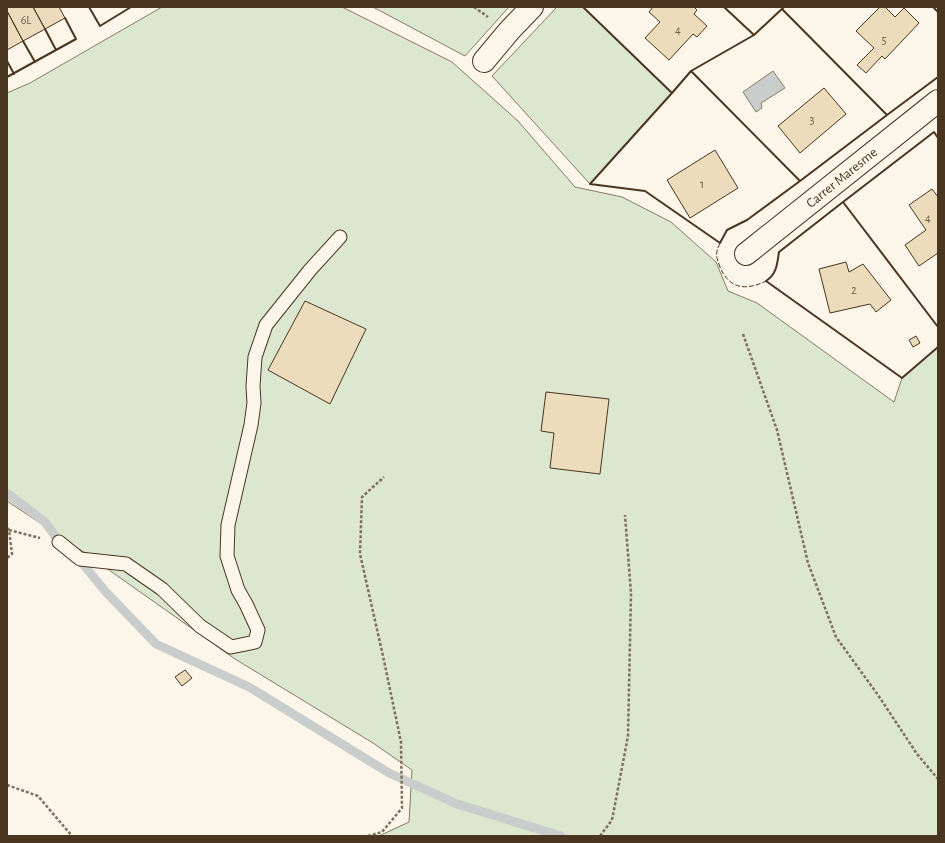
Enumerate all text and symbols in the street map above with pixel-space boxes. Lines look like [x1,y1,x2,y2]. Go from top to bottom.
house number: 6L [21,14,31,26]
house number: 4 [675,24,681,36]
house number: 5 [881,34,887,46]
house number: 3 [810,114,815,126]
street label: Carrer Maresme [804,145,880,211]
house number: 1 [700,178,704,190]
house number: 4 [925,212,931,224]
house number: 2 [851,284,857,296]

